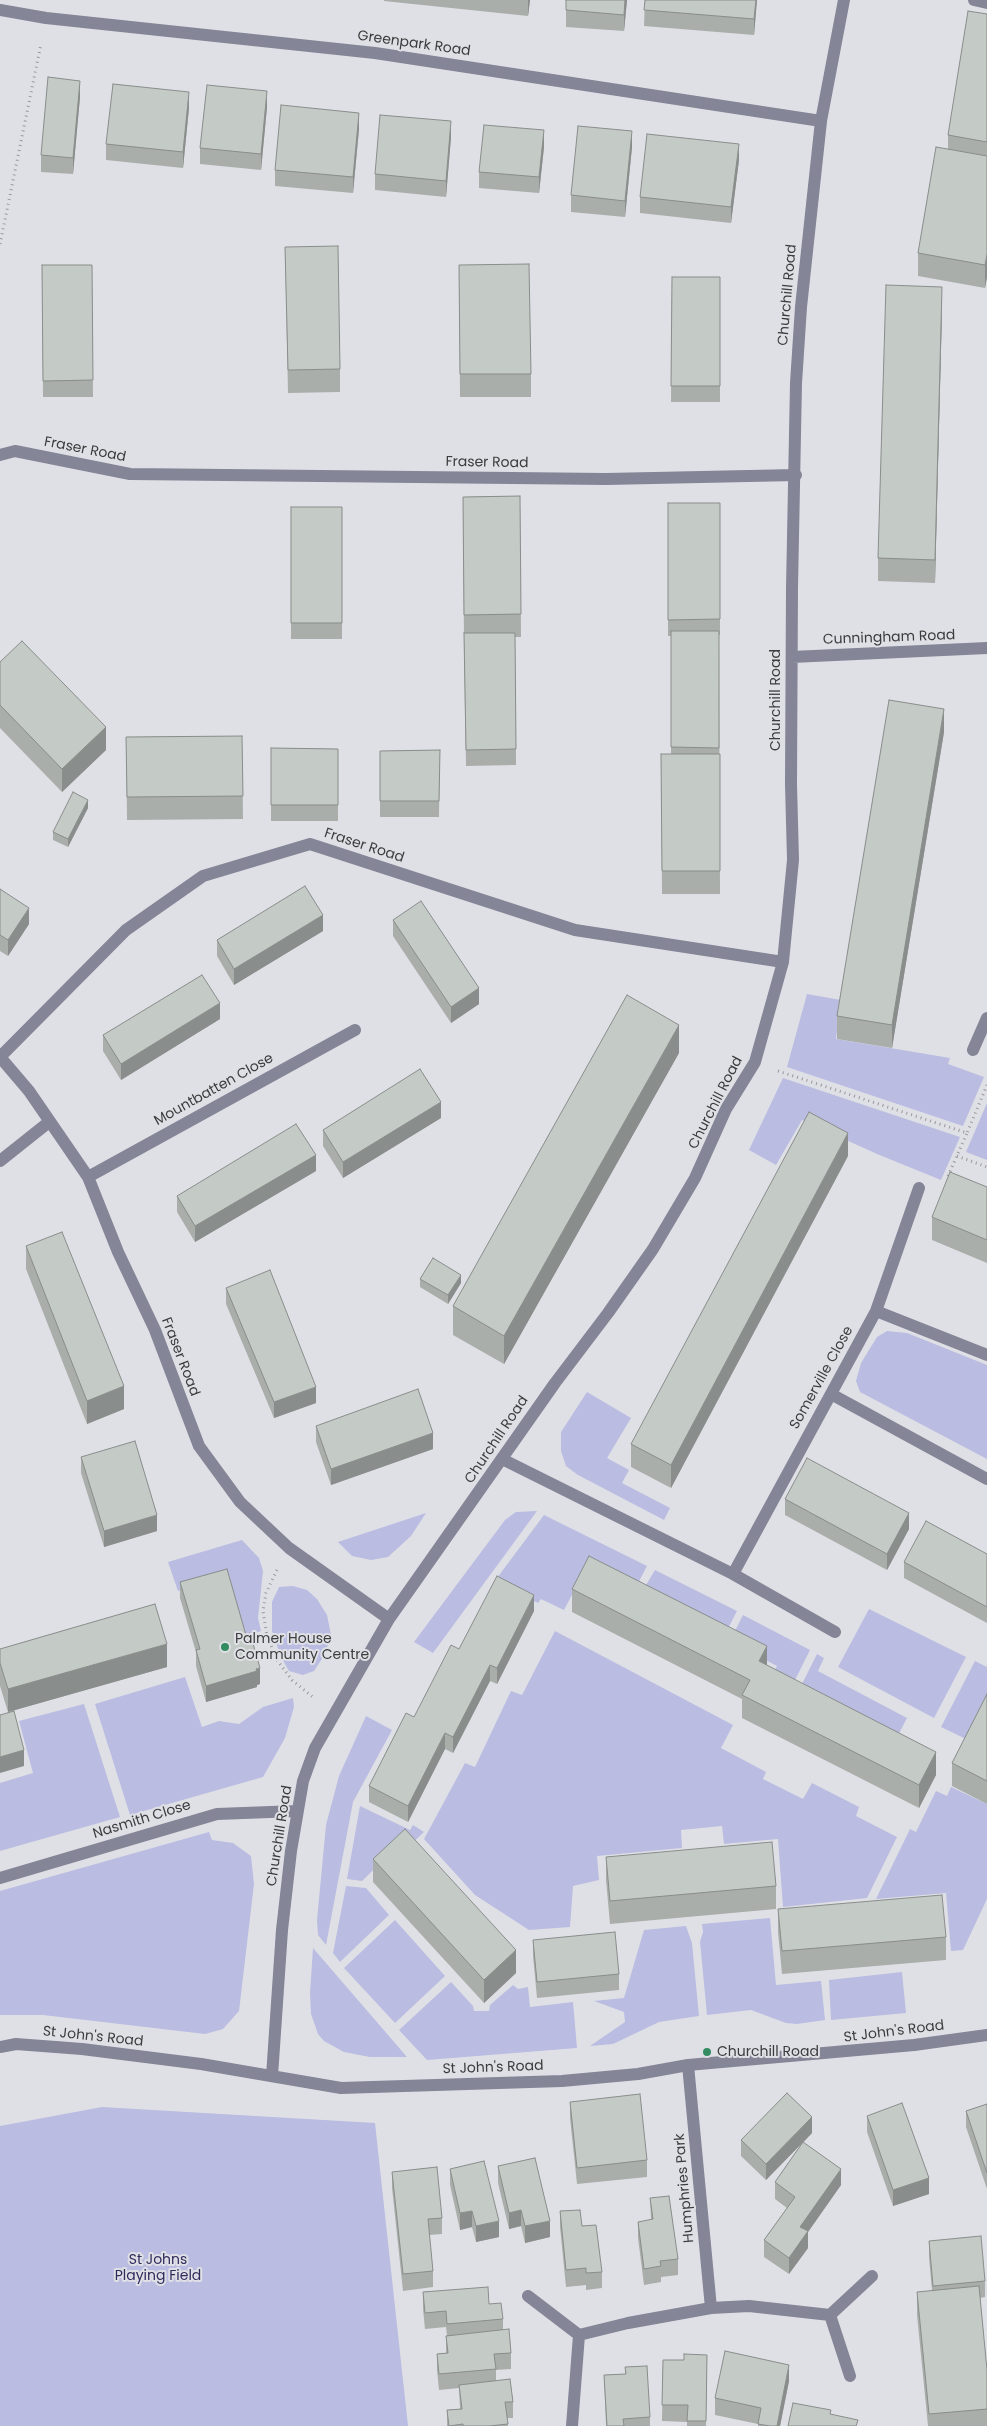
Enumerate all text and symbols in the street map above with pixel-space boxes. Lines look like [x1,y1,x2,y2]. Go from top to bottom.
street label: Greenpark Road [356,28,472,60]
street label: Churchill Road [775,244,801,346]
street label: Fraser Road [43,434,127,466]
street label: Fraser Road [445,454,529,472]
street label: Cunningham Road [822,627,956,649]
street label: Churchill Road [768,649,784,751]
street label: Fraser Road [322,825,406,867]
street label: Mountbatten Close [151,1050,277,1130]
street label: Churchill Road [685,1054,747,1152]
street label: Fraser Road [157,1315,203,1399]
street label: Somerville Close [787,1324,857,1432]
street label: Churchill Road [462,1393,532,1487]
place label: Palmer House Community Centre [235,1631,369,1664]
marker: Palmer House Community Centre [219,1641,231,1653]
street label: Churchill Road [264,1784,296,1888]
street label: Nasmith Close [91,1797,193,1843]
street label: St John's Road [843,2018,945,2046]
street label: St John's Road [42,2023,144,2051]
place label: Churchill Road [717,2044,819,2060]
marker: Churchill Road [701,2046,713,2058]
street label: St John's Road [442,2058,544,2078]
street label: Humphries Park [672,2133,698,2243]
park label: St Johns Playing Field [115,2252,201,2284]

